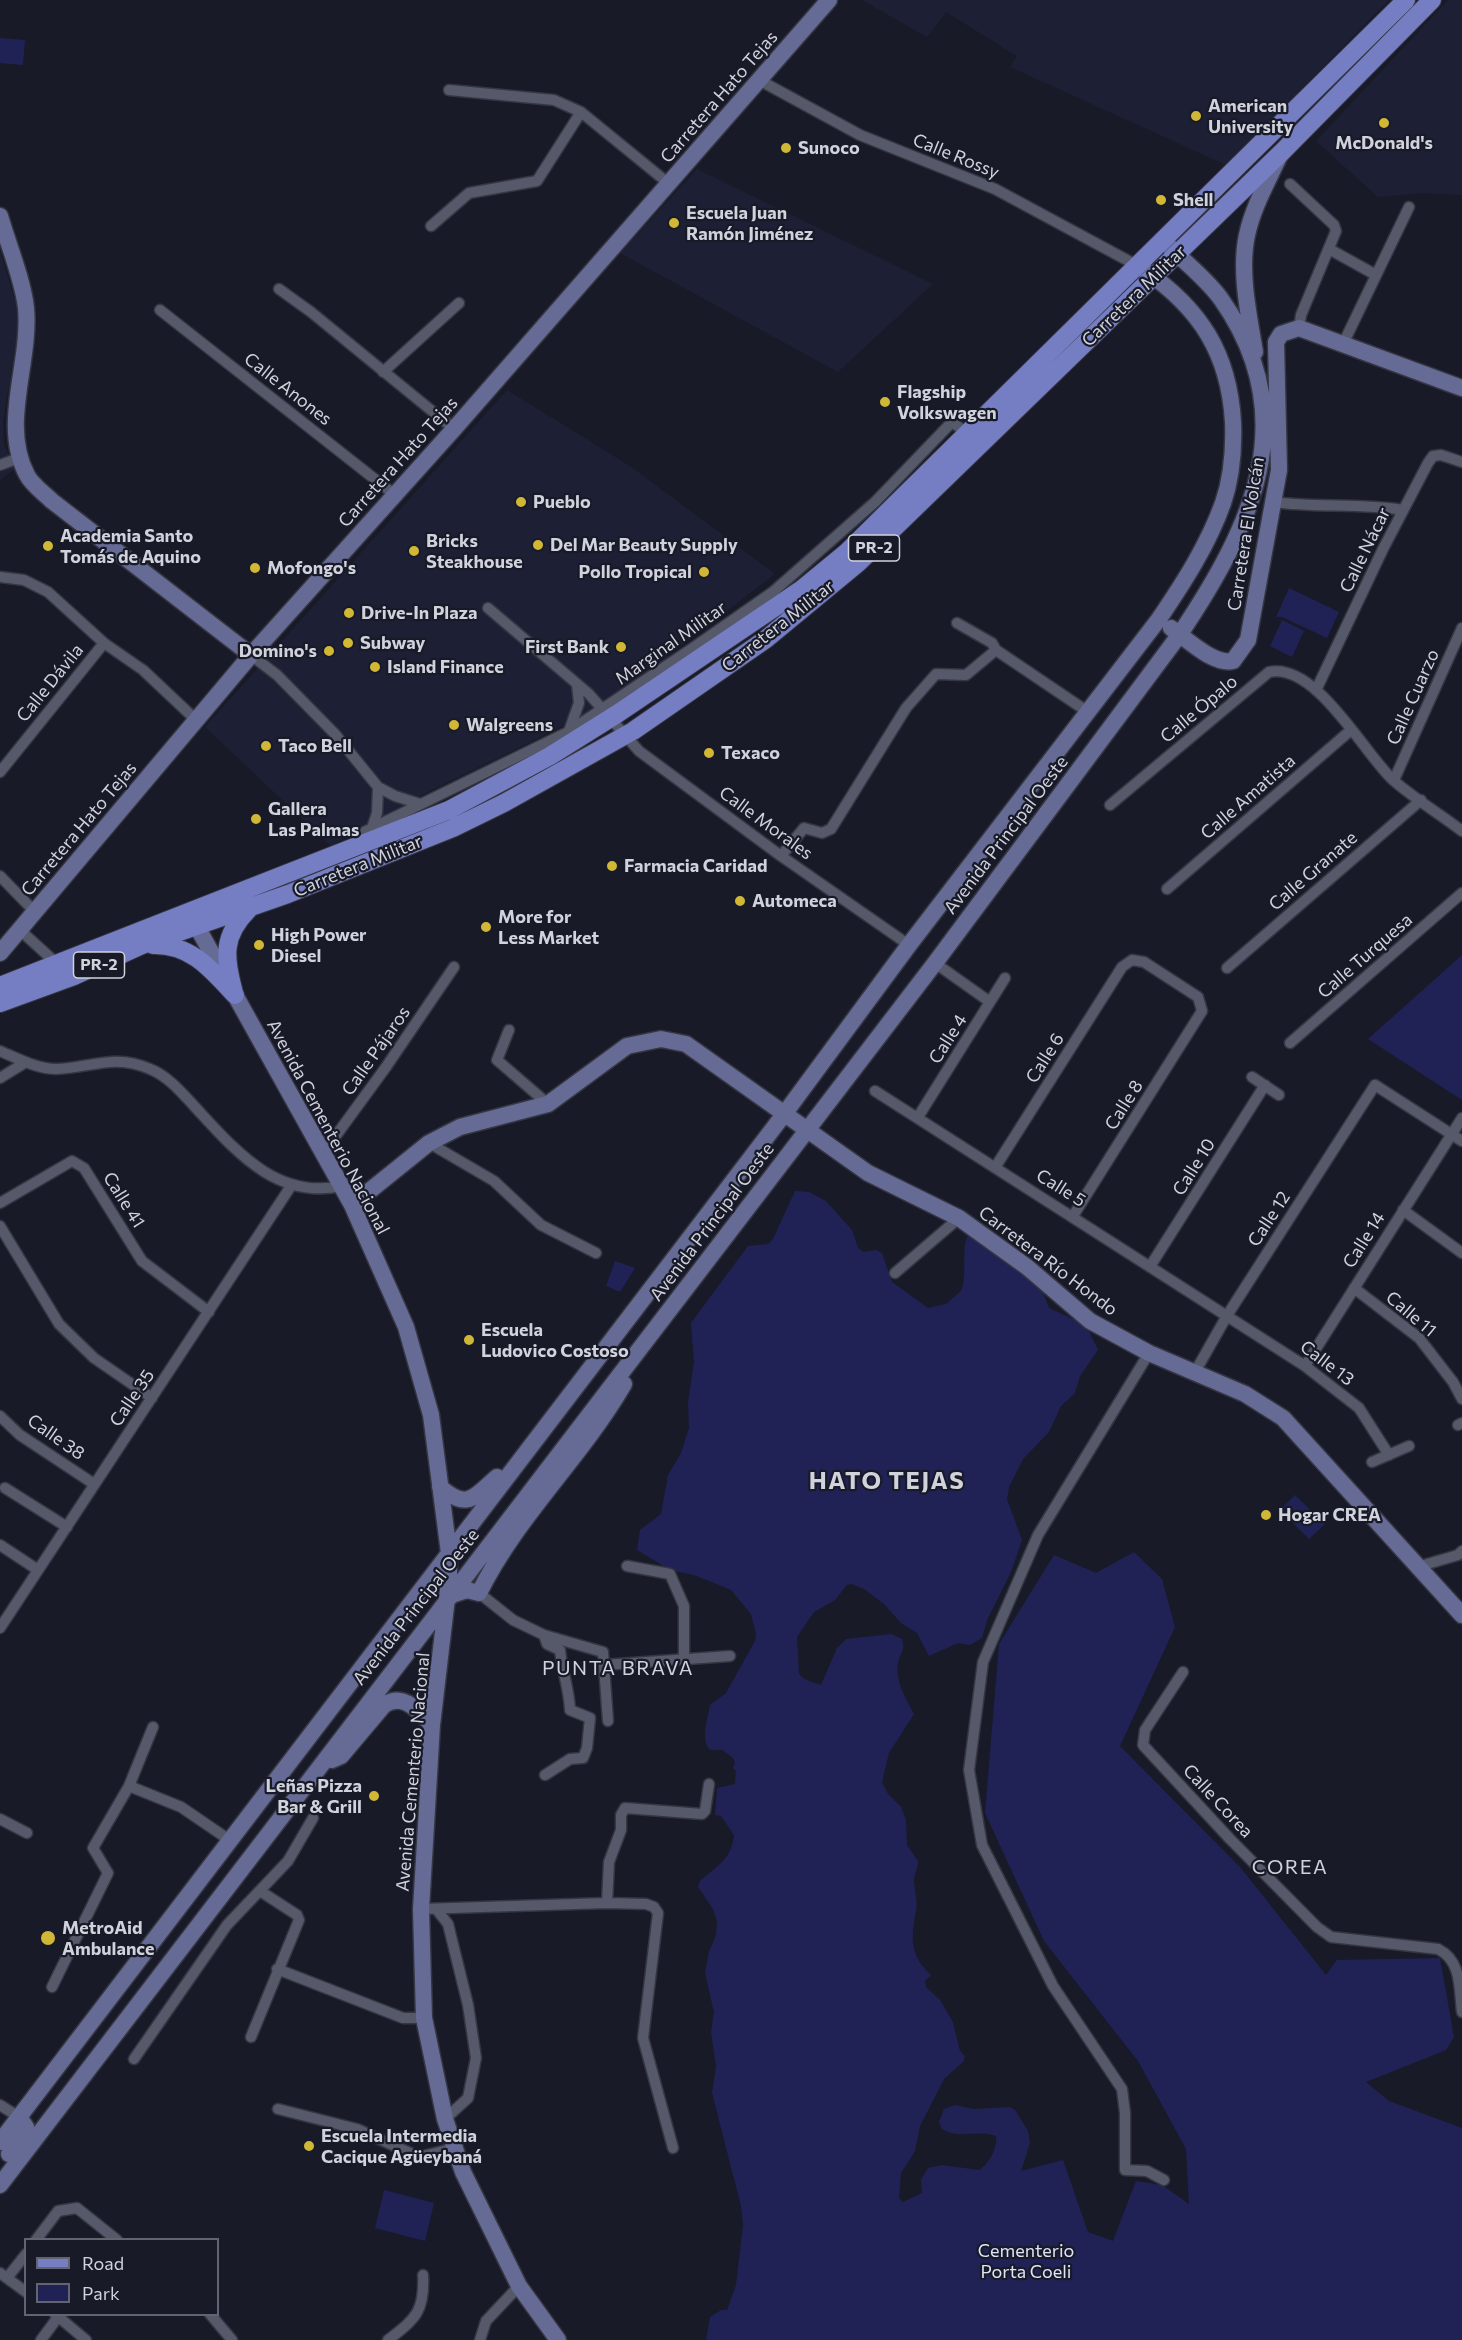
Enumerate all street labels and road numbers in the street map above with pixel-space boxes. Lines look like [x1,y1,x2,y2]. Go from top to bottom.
street label: Carretera Hato Tejas [656,27,782,167]
street label: Calle Rossy [910,129,1002,183]
street label: Carretera Militar [1077,241,1191,351]
street label: Calle Anones [240,348,336,430]
street label: Carretera Hato Tejas [334,392,462,532]
street label: Carretera El Volcán [1223,456,1269,612]
street label: Calle Nácar [1335,504,1395,596]
road number: PR-2 [848,535,900,561]
street label: Carretera Militar [717,575,839,677]
street label: Marginal Militar [611,597,731,689]
street label: Calle Dávila [12,640,88,726]
street label: Calle Cuarzo [1382,646,1444,748]
street label: Calle Ópalo [1156,671,1242,747]
street label: Calle Amatista [1196,750,1300,844]
street label: Avenida Principal Oeste [939,752,1073,918]
street label: Carretera Hato Tejas [17,758,141,900]
street label: Calle Morales [715,782,817,864]
street label: Calle Granate [1264,827,1362,915]
street label: Carretera Militar [291,830,425,902]
street label: Calle Turquesa [1313,909,1417,1003]
road number: PR-2 [74,952,124,978]
street label: Calle Pájaros [337,1002,415,1100]
street label: Calle 4 [924,1010,972,1068]
street label: Avenida Cementerio Nacional [262,1016,394,1238]
street label: Calle 6 [1021,1029,1069,1087]
street label: Calle 8 [1100,1076,1148,1134]
street label: Calle 10 [1168,1134,1220,1200]
street label: Avenida Principal Oeste [645,1139,779,1305]
street label: Calle 5 [1032,1164,1090,1212]
street label: Calle 41 [98,1168,150,1232]
street label: Calle 12 [1243,1187,1295,1251]
street label: Carretera Río Hondo [974,1202,1122,1320]
street label: Calle 14 [1338,1208,1390,1272]
street label: Calle 11 [1381,1287,1441,1341]
street label: Calle 13 [1296,1336,1358,1390]
street label: Calle 35 [105,1365,159,1431]
street label: Calle 38 [23,1410,89,1464]
street label: Avenida Principal Oeste [348,1525,484,1689]
street label: Avenida Cementerio Nacional [392,1652,434,1892]
street label: Calle Corea [1178,1760,1258,1842]

